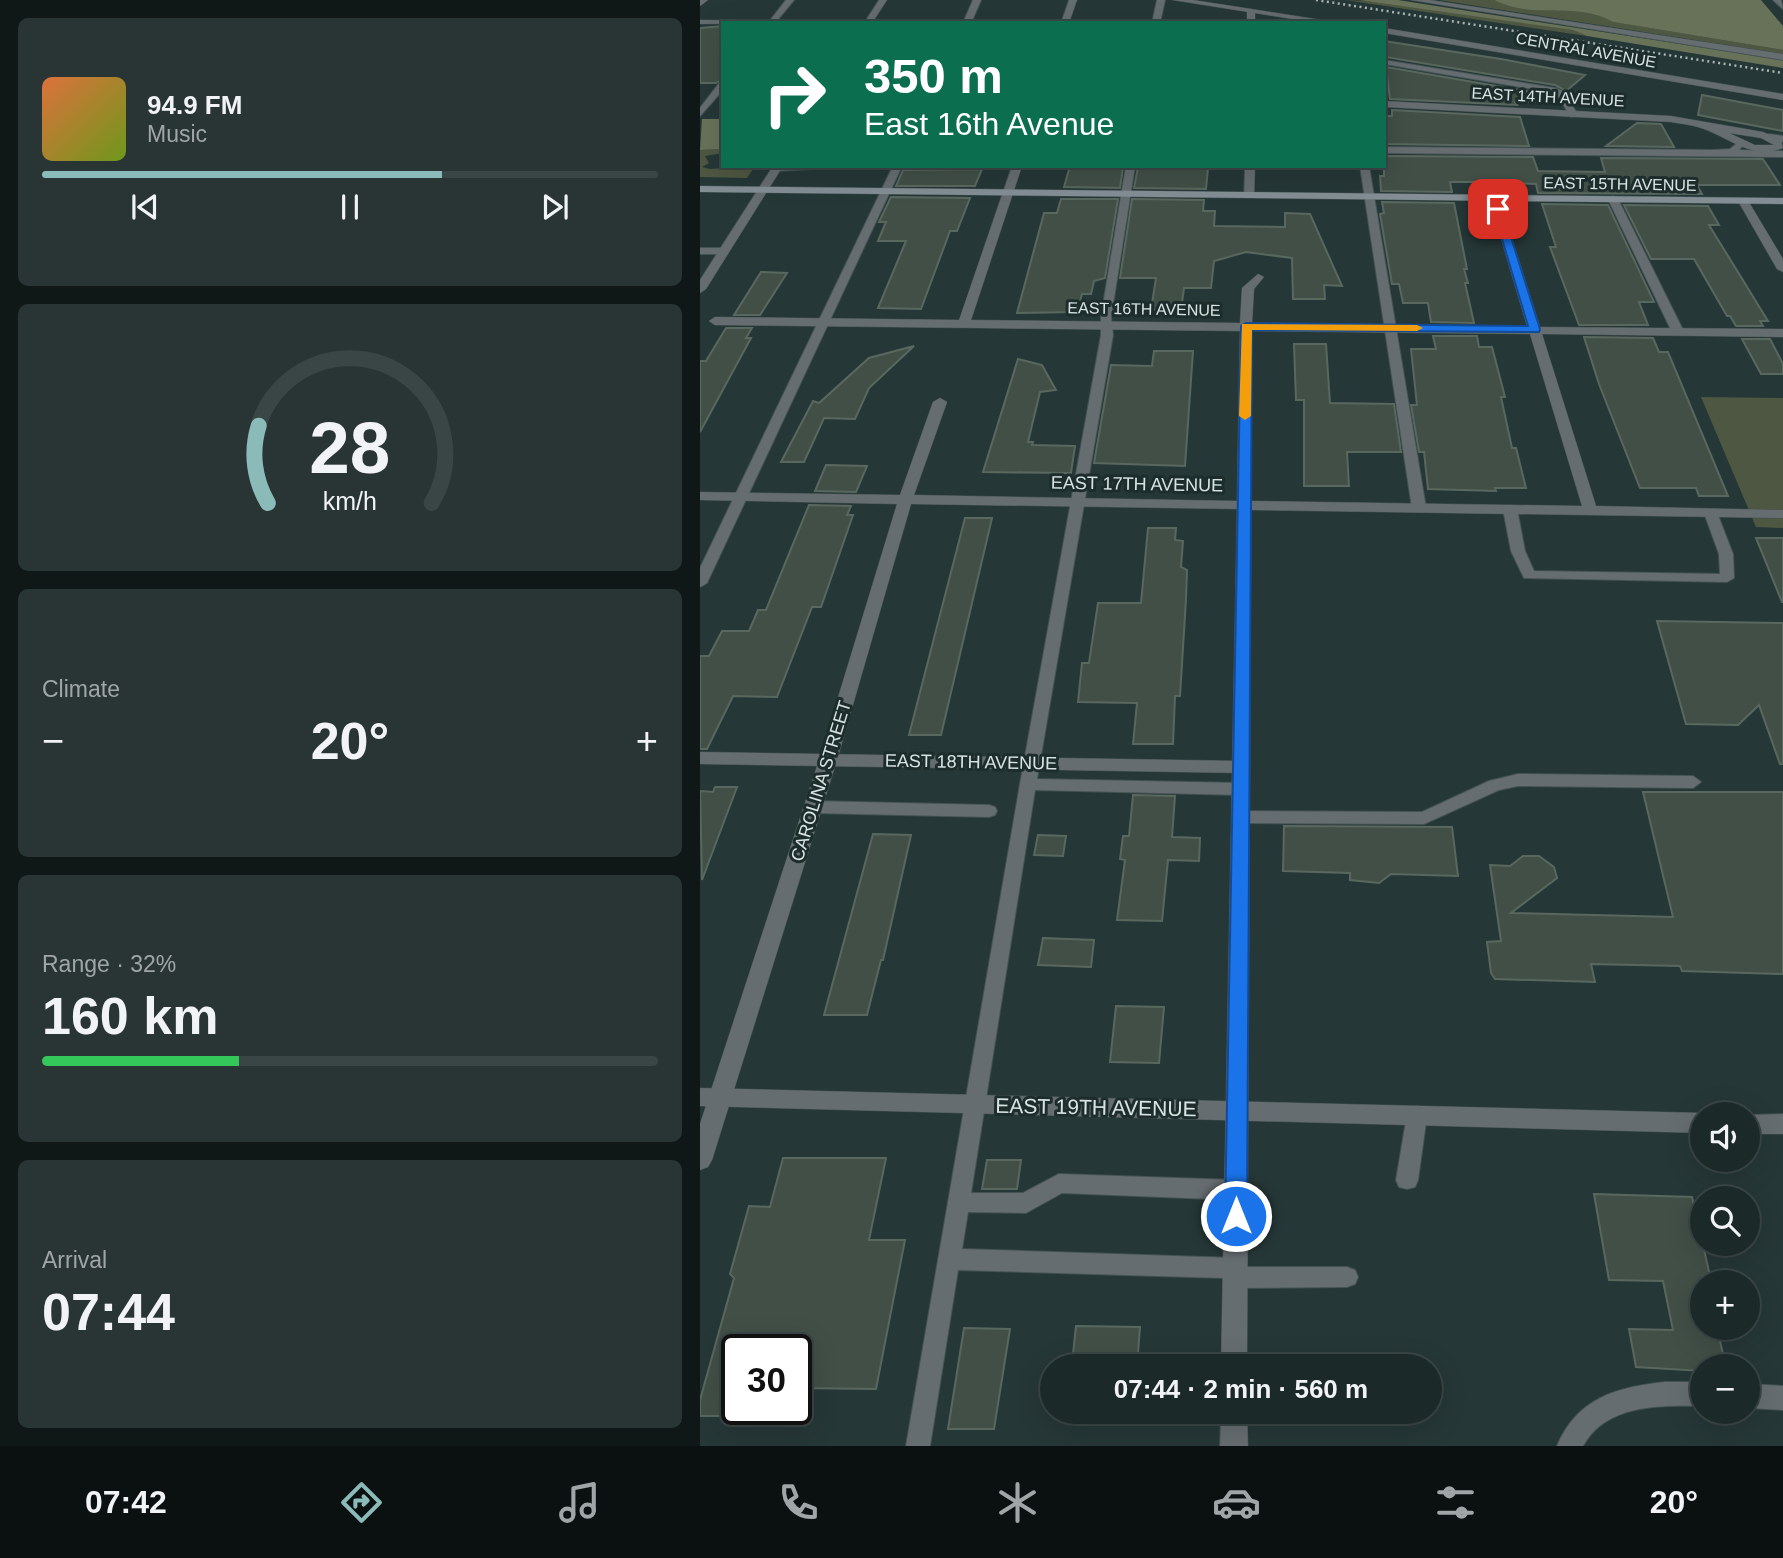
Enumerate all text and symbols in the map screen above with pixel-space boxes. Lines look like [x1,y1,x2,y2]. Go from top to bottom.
street label: CENTRAL AVENUE [1514,29,1658,71]
icon: right [749,49,840,140]
text: 350 m [864,49,1003,103]
street label: EAST 14TH AVENUE [1471,85,1625,109]
text: 94.9 FM [147,90,242,120]
text: East 16th Avenue [864,106,1114,142]
text: Music [147,121,207,147]
street label: EAST 15TH AVENUE [1543,174,1697,194]
pin [1468,179,1528,239]
icon: previous [126,188,164,226]
icon: pause [331,188,369,226]
icon: next [536,188,574,226]
icon: arrive [1479,190,1517,228]
street label: EAST 16TH AVENUE [1067,299,1221,319]
text: 28 [310,408,390,489]
street label: EAST 17TH AVENUE [1051,472,1223,496]
text: km/h [323,487,377,515]
text: Climate [42,676,120,702]
street label: CAROLINA STREET [787,698,855,864]
text: 20° [311,712,389,770]
text: − [42,720,64,762]
text: + [636,720,658,762]
street label: EAST 18TH AVENUE [885,750,1057,774]
text: Range · 32% [42,951,176,977]
text: 160 km [42,987,218,1045]
street label: EAST 19TH AVENUE [995,1094,1197,1120]
map controls [1690,1102,1760,1424]
button: sound [1690,1102,1760,1172]
position arrow [1199,1179,1273,1253]
button: search [1690,1186,1760,1256]
text: Arrival [42,1247,107,1273]
button: + [1690,1270,1760,1340]
text: 07:44 [42,1283,175,1341]
speed limit sign: 30 [721,1334,812,1425]
button: − [1690,1354,1760,1424]
text: 07:44 · 2 min · 560 m [1114,1374,1368,1404]
icon: directions [337,1478,386,1527]
icon: music [555,1478,604,1527]
icon: phone [774,1478,823,1527]
icon: climate [993,1478,1042,1527]
icon: car [1212,1478,1261,1527]
icon: filters [1431,1478,1480,1527]
text: 07:42 [85,1484,167,1520]
text: 20° [1650,1484,1698,1520]

